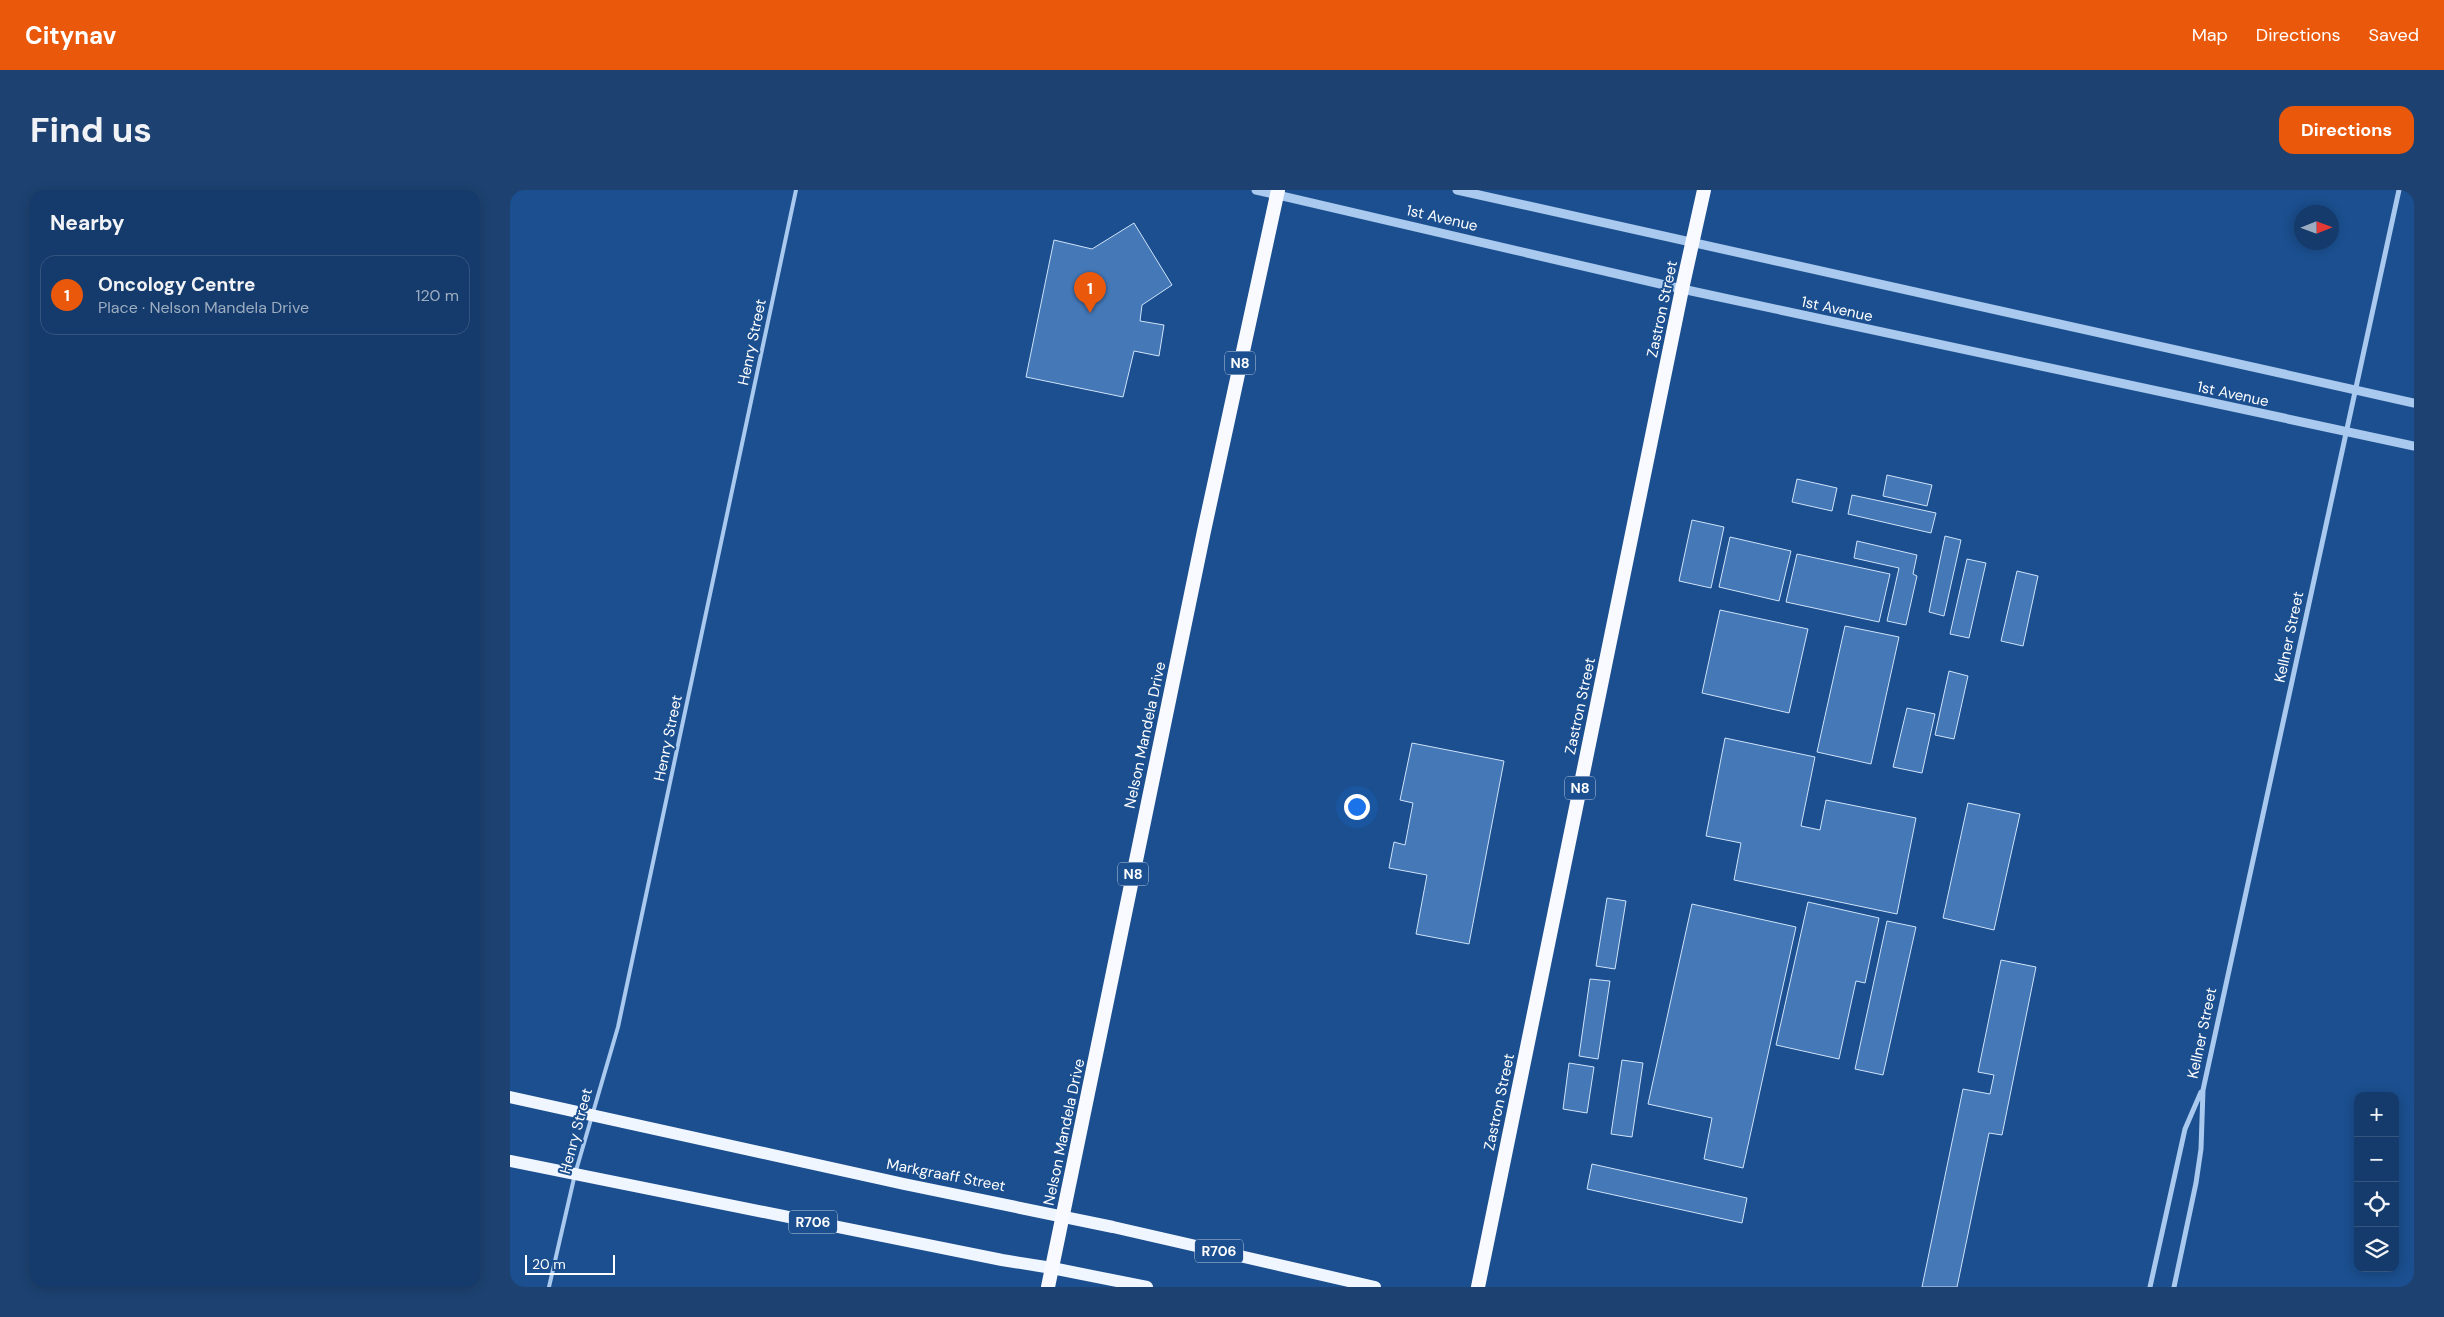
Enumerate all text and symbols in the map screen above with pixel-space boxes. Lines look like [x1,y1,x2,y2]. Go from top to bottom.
text: Citynav [25,20,116,51]
text: Map [2192,23,2228,47]
text: Directions [2256,23,2341,47]
text: Saved [2369,23,2419,47]
button: Directions [2279,106,2414,154]
text: Find us [30,107,152,153]
street label: 1st Avenue [1404,200,1480,236]
north arrow [2294,205,2339,250]
text: Nearby [50,209,124,237]
street label: Zastron Street [1642,259,1682,359]
text: Oncology Centre [98,272,256,297]
pin: 1 [1074,272,1106,313]
text: 1 [64,285,70,306]
text: 120 m [415,285,459,306]
street label: 1st Avenue [1799,292,1875,326]
text: Place · Nelson Mandela Drive [98,297,309,318]
street label: Henry Street [733,297,771,387]
road number: N8 [1225,352,1255,374]
street label: 1st Avenue [2195,377,2271,411]
street label: Kellner Street [2270,589,2308,684]
street label: Zastron Street [1560,656,1600,756]
street label: Nelson Mandela Drive [1120,660,1170,810]
street label: Henry Street [649,693,687,783]
road number: N8 [1565,776,1595,800]
your location [1344,794,1370,820]
road number: N8 [1118,862,1148,886]
street label: Kellner Street [2183,985,2221,1080]
street label: Zastron Street [1479,1052,1519,1152]
street label: Nelson Mandela Drive [1039,1057,1089,1207]
street label: Henry Street [555,1086,597,1176]
map controls [2354,1092,2399,1272]
button: + [2354,1092,2399,1137]
button: − [2354,1137,2399,1182]
street label: Markgraaff Street [885,1154,1007,1196]
button: locate [2354,1182,2399,1227]
road number: R706 [789,1210,837,1234]
button: layers [2354,1227,2399,1272]
road number: R706 [1195,1240,1243,1262]
scale bar [525,1252,615,1275]
text: 20 m [532,1255,566,1273]

